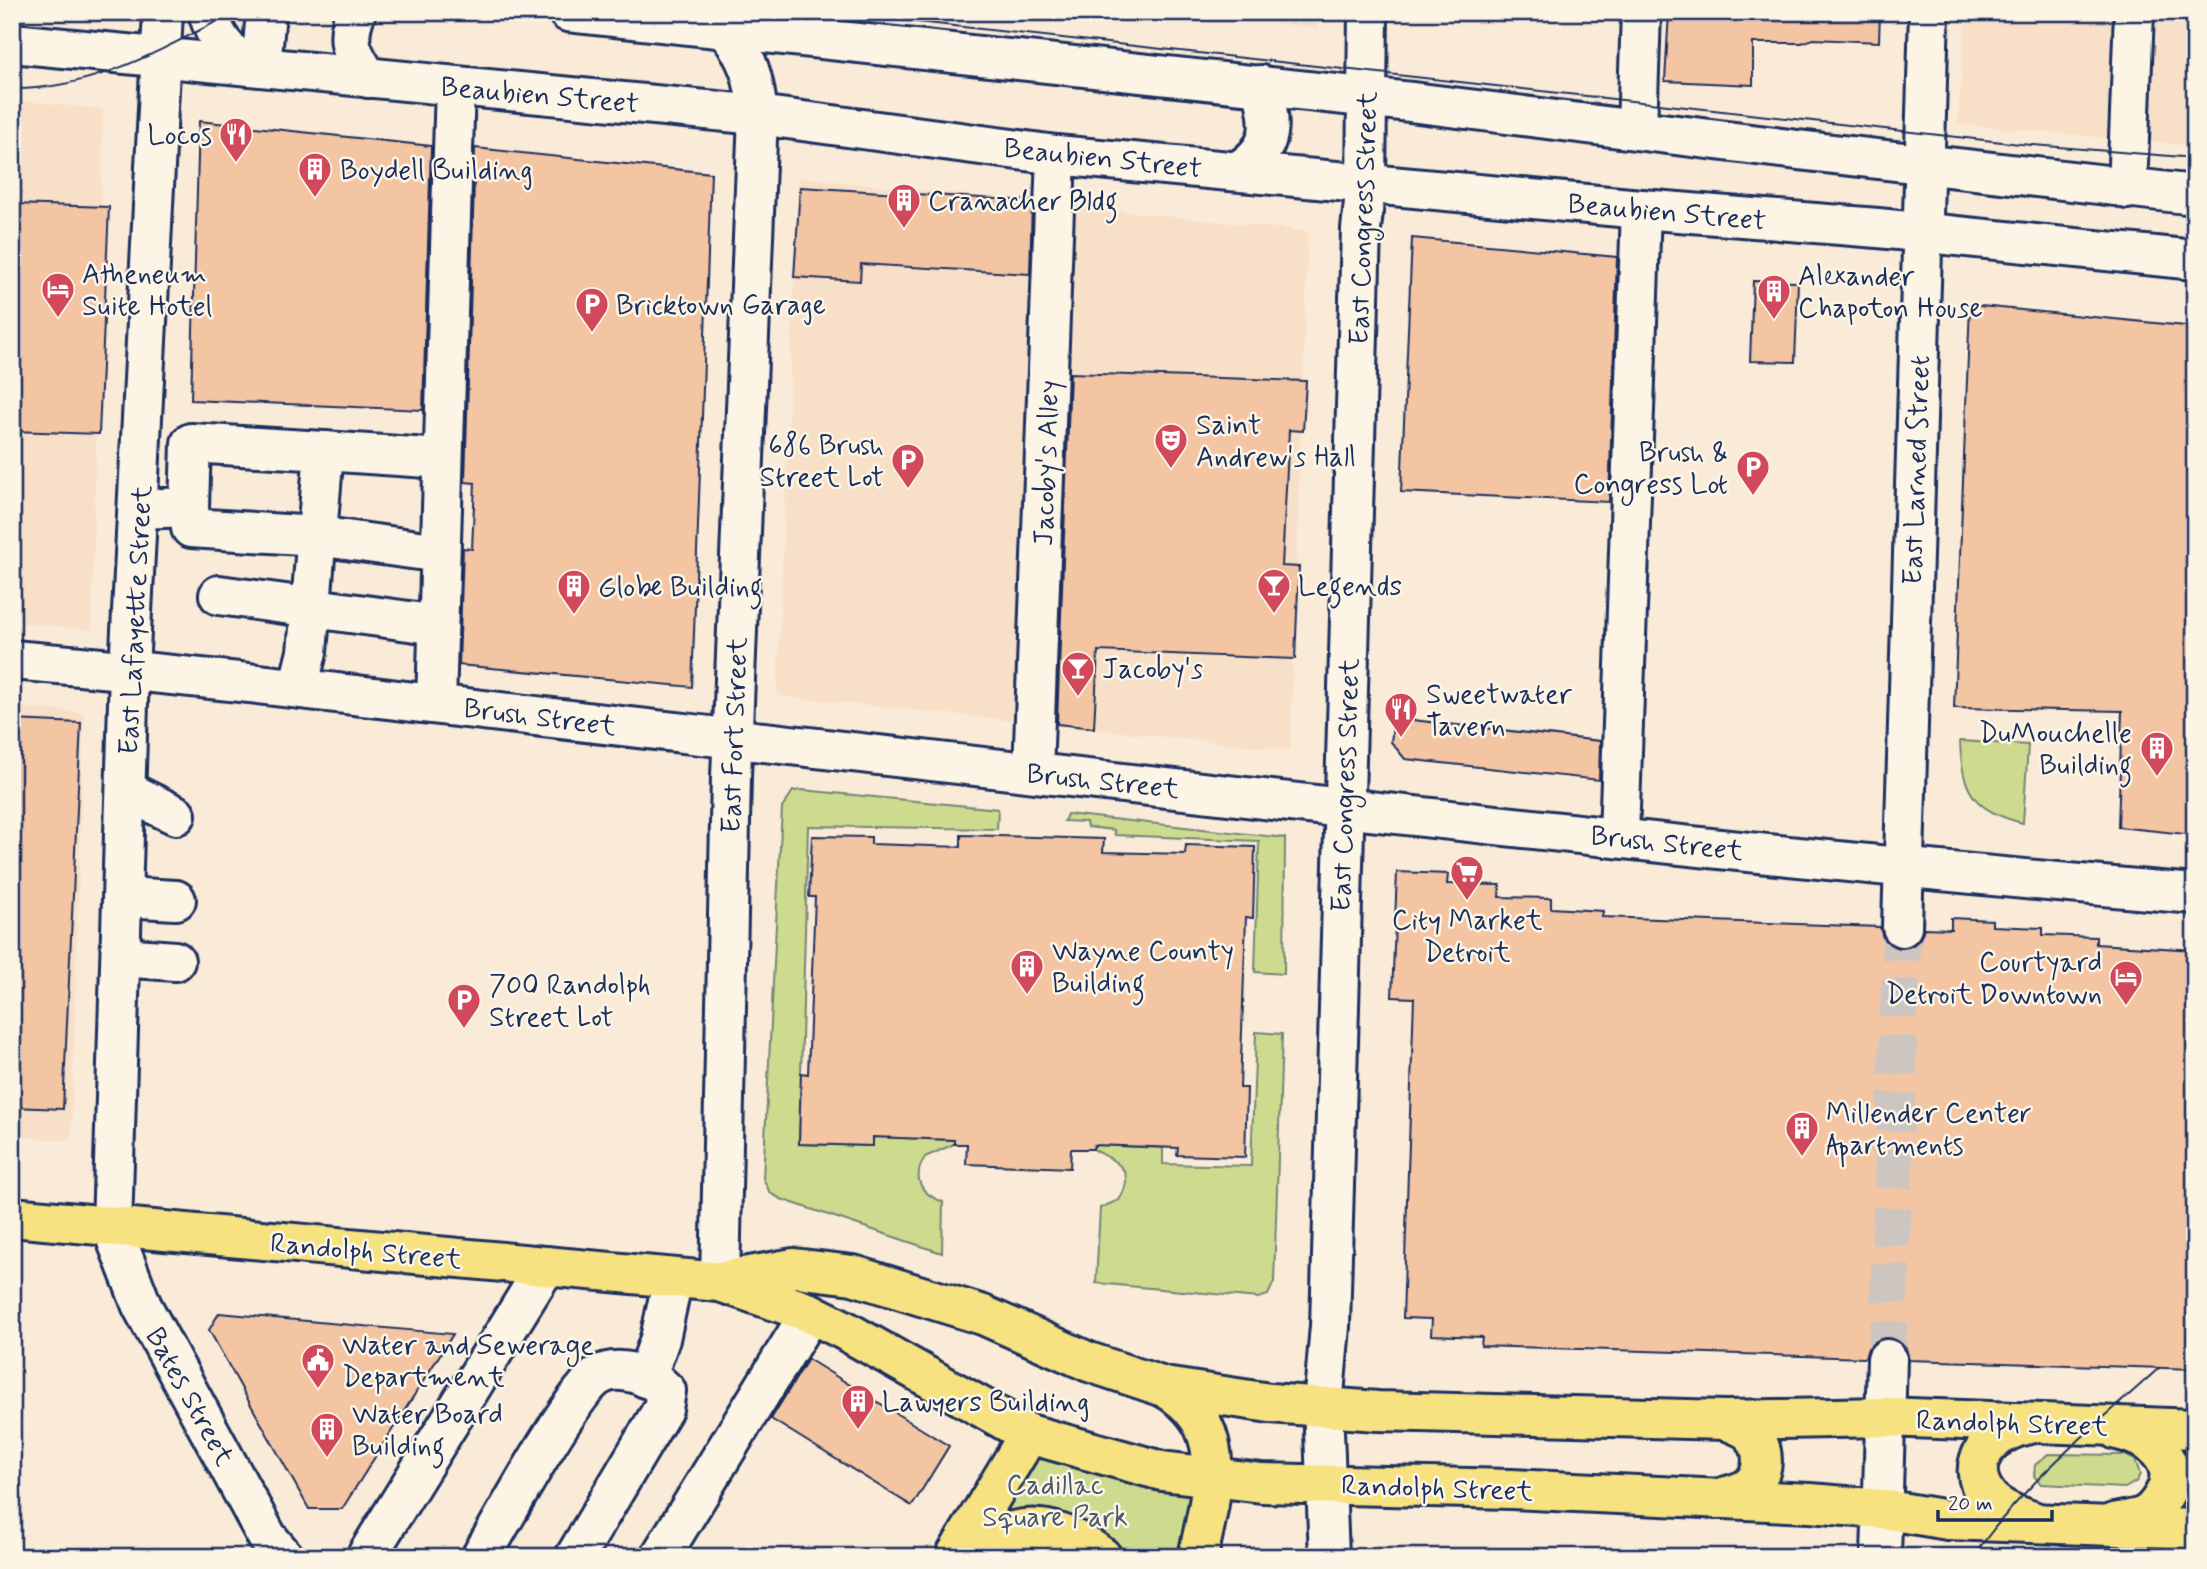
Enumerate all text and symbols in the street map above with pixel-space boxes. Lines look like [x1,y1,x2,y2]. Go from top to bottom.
street label: Beaubien Street [439,69,640,124]
street label: East Congress Street [1342,90,1389,346]
restaurant icon: Locos [217,115,255,164]
place label: Locos [147,118,212,155]
street label: Beaubien Street [1002,131,1204,188]
building icon: Boydell Building [296,150,334,199]
place label: Boydell Building [340,153,533,190]
building icon: Cranacher Bldg [885,181,923,230]
place label: Cranacher Bldg [928,184,1118,224]
street label: Beaubien Street [1566,186,1767,241]
place label: Atheneum Suite Hotel [82,257,212,326]
place label: Alexander Chapoton House [1798,259,1983,328]
hotel icon: Atheneum Suite Hotel [39,270,77,319]
building icon: Alexander Chapoton House [1755,272,1793,321]
parking icon: Bricktown Garage [573,285,611,334]
place label: Bricktown Garage [616,288,826,325]
street label: East Larned Street [1895,355,1940,586]
street label: Jacoby's Alley [1026,379,1069,547]
place label: Saint Andrew's Hall [1196,408,1356,477]
theatre icon: Saint Andrew's Hall [1152,421,1190,470]
place label: 686 Brush Street Lot [760,428,884,497]
place label: Brush & Congress Lot [1573,435,1728,506]
parking icon: 686 Brush Street Lot [889,441,927,490]
parking icon: Brush & Congress Lot [1734,448,1772,497]
street label: East Lafayette Street [111,484,162,756]
bar icon: Legends [1255,566,1293,615]
building icon: Globe Building [555,567,593,616]
place label: Legends [1298,569,1402,609]
place label: Globe Building [598,570,763,610]
street label: East Fort Street [714,636,757,834]
bar icon: Jacoby's [1059,649,1097,698]
place label: Jacoby's [1102,652,1203,689]
street label: East Congress Street [1324,657,1371,913]
place label: Sweetwater Tavern [1426,677,1573,746]
restaurant icon: Sweetwater Tavern [1382,690,1420,739]
street label: Brush Street [461,691,618,746]
place label: DuMouchelle Building [1979,716,2132,788]
building icon: DuMouchelle Building [2138,729,2176,778]
street label: Brush Street [1025,756,1181,809]
street label: Brush Street [1589,818,1745,871]
supermarket icon: City Market Detroit [1448,853,1486,902]
place label: City Market Detroit [1392,903,1543,972]
place label: Wayne County Building [1052,934,1234,1006]
place label: Courtyard Detroit Downtown [1886,945,2102,1014]
building icon: Wayne County Building [1008,947,1046,996]
hotel icon: Courtyard Detroit Downtown [2107,958,2145,1007]
place label: 700 Randolph Street Lot [489,968,651,1037]
parking icon: 700 Randolph Street Lot [445,981,483,1030]
place label: Millender Center Apartments [1826,1096,2032,1168]
building icon: Millender Center Apartments [1783,1109,1821,1158]
street label: Randolph Street [269,1226,464,1279]
street label: Bates Street [136,1321,242,1473]
place label: Water and Sewerage Department [342,1328,594,1397]
public building icon: Water and Sewerage Department [299,1341,337,1390]
building icon: Lawyers Building [839,1382,877,1431]
place label: Lawyers Building [882,1385,1089,1422]
place label: Water Board Building [352,1397,503,1469]
street label: Randolph Street [1915,1403,2109,1446]
building icon: Water Board Building [308,1410,346,1459]
park label: Cadillac Square Park [982,1468,1128,1537]
street label: Randolph Street [1340,1468,1534,1511]
scale bar [1938,1478,2051,1522]
text: 20 m [1948,1490,1993,1518]

